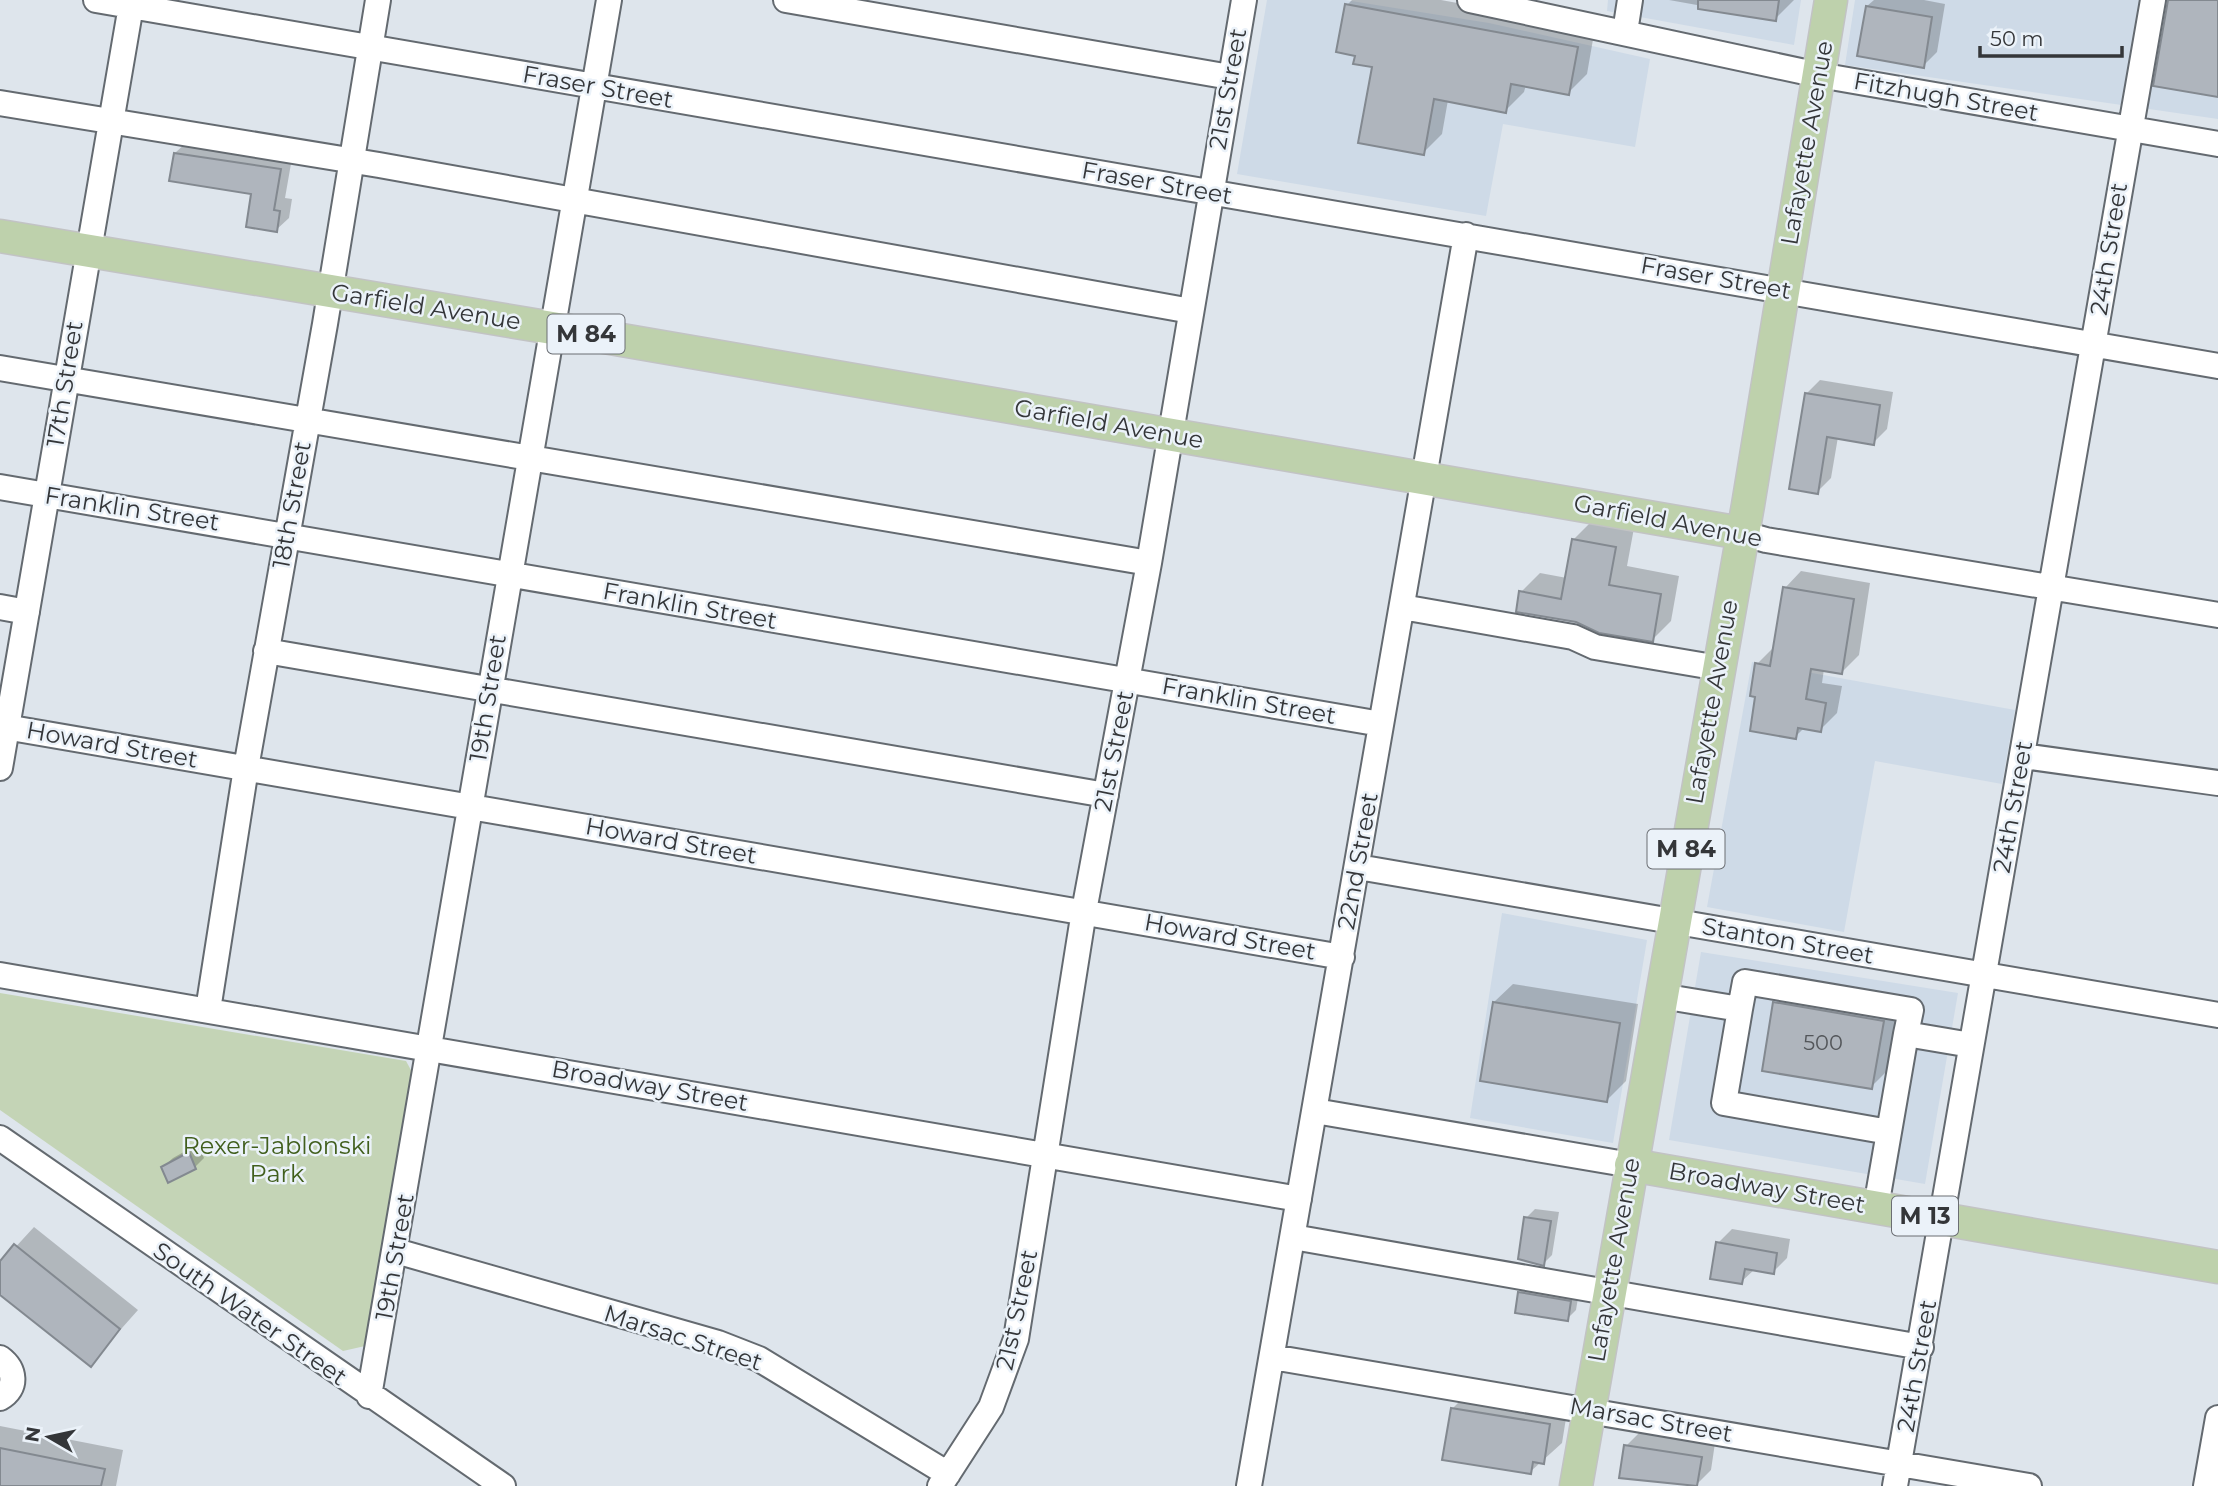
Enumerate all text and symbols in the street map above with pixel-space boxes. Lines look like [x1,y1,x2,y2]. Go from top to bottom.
scale bar [1980,14,2122,58]
street label: 21st Street [1203,26,1252,152]
text: 50 m [1990,26,2044,51]
street label: Lafayette Avenue [1774,38,1839,247]
street label: Fraser Street [521,59,676,114]
street label: Fitzhugh Street [1851,66,2041,127]
street label: Fraser Street [1080,155,1235,210]
street label: 24th Street [2084,180,2133,317]
street label: Fraser Street [1639,250,1794,305]
street label: Garfield Avenue [329,277,523,336]
road number: M 84 [548,314,624,354]
street label: 17th Street [40,319,89,449]
street label: Garfield Avenue [1012,393,1206,454]
street label: 18th Street [266,439,317,571]
street label: Franklin Street [43,480,222,537]
street label: Garfield Avenue [1571,488,1765,553]
street label: Franklin Street [601,576,780,635]
street label: Lafayette Avenue [1679,597,1744,806]
street label: 19th Street [463,632,512,764]
street label: Franklin Street [1160,671,1339,730]
street label: 21st Street [1088,688,1139,814]
street label: Howard Street [24,715,200,774]
street label: 24th Street [1987,738,2038,875]
street label: 22nd Street [1331,790,1384,932]
street label: Howard Street [583,811,759,870]
road number: M 84 [1648,830,1724,869]
street label: Howard Street [1142,907,1318,966]
street label: Stanton Street [1700,911,1876,970]
house number: 500 [1803,1030,1843,1055]
street label: Broadway Street [550,1054,751,1117]
park label: Rexer-Jablonski Park [182,1131,372,1188]
street label: Lafayette Avenue [1581,1155,1646,1364]
street label: Broadway Street [1667,1156,1868,1219]
street label: 19th Street [369,1191,420,1323]
road number: M 13 [1892,1196,1958,1236]
street label: South Water Street [148,1236,353,1392]
street label: 21st Street [990,1247,1043,1373]
street label: 24th Street [1891,1297,1942,1434]
street label: Marsac Street [600,1298,766,1377]
street label: Marsac Street [1567,1391,1735,1448]
north arrow [14,1402,84,1472]
text: N [20,1425,45,1444]

